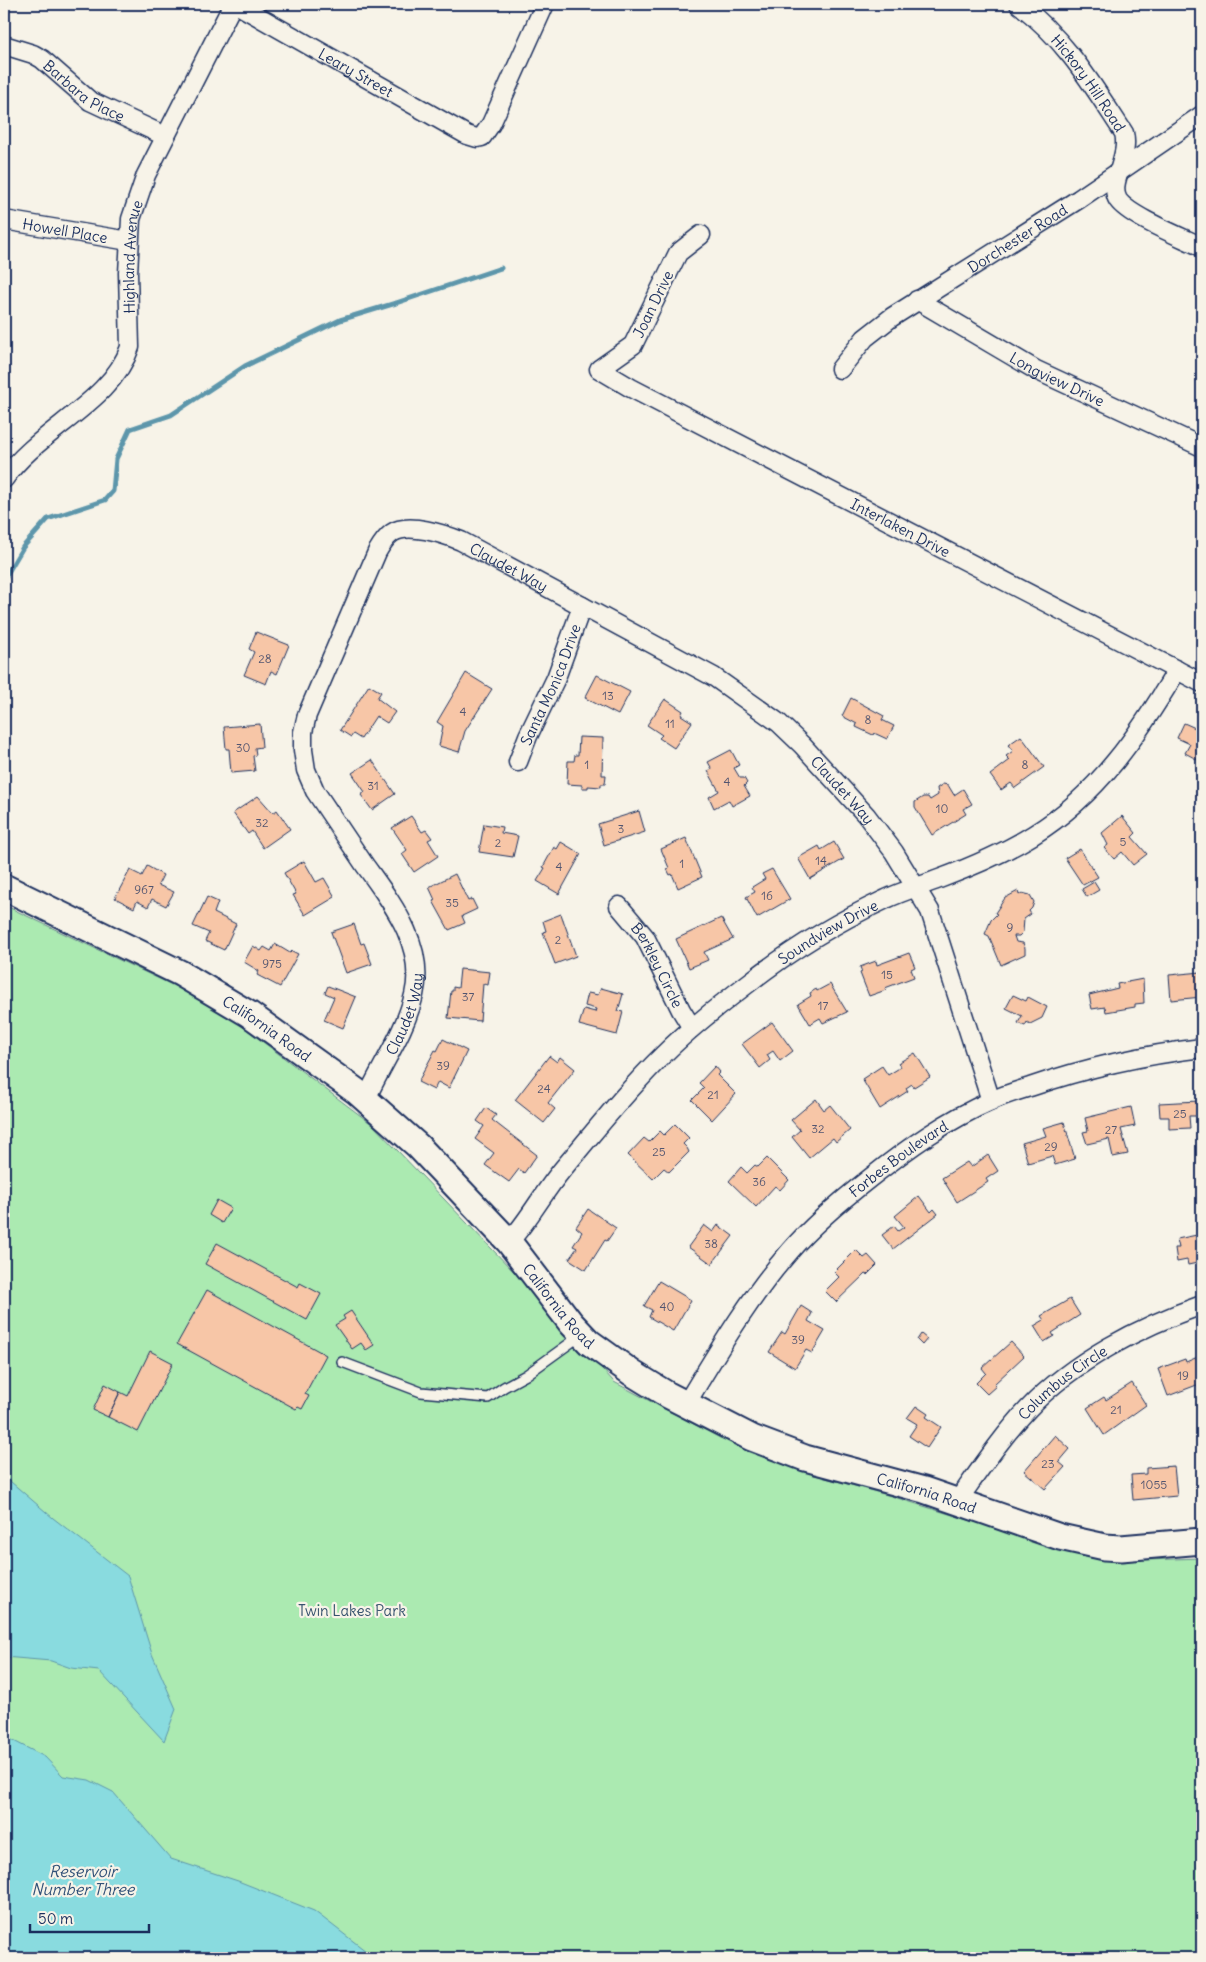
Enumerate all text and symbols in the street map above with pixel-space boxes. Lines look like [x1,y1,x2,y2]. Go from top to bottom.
street label: Hickory Hill Road [1048,30,1130,135]
street label: Leary Street [315,43,397,101]
street label: Barbara Place [40,55,128,125]
street label: Highland Avenue [118,197,146,314]
street label: Dorchester Road [964,199,1071,277]
street label: Howell Place [21,214,109,247]
street label: Joan Drive [629,267,677,341]
street label: Longview Drive [1007,347,1108,410]
street label: Interlaken Drive [848,494,954,561]
street label: Claudet Way [466,538,551,595]
street label: Santa Monica Drive [516,621,584,748]
house number: 28 [258,651,272,666]
house number: 13 [602,688,614,703]
house number: 4 [460,704,467,719]
house number: 8 [865,712,872,727]
house number: 11 [665,716,675,731]
house number: 30 [236,740,250,755]
street label: Claudet Way [807,752,879,828]
house number: 1 [585,757,589,772]
house number: 8 [1022,757,1029,772]
house number: 4 [724,774,731,789]
house number: 31 [367,778,379,793]
house number: 10 [936,801,948,816]
house number: 32 [255,815,269,830]
house number: 3 [618,821,625,836]
house number: 5 [1120,834,1127,849]
house number: 2 [495,835,502,850]
house number: 14 [815,853,827,868]
house number: 1 [680,856,684,871]
house number: 4 [556,859,563,874]
house number: 967 [134,882,154,897]
house number: 16 [761,888,773,903]
house number: 35 [445,895,459,910]
street label: Soundview Drive [774,895,881,968]
street label: Berkley Circle [627,918,688,1011]
house number: 9 [1007,920,1014,935]
house number: 2 [555,932,562,947]
house number: 975 [262,956,282,971]
house number: 15 [881,967,893,982]
street label: Claudet Way [381,973,426,1058]
house number: 37 [462,989,474,1004]
street label: California Road [219,991,315,1065]
house number: 17 [818,998,828,1013]
house number: 39 [436,1058,450,1073]
house number: 24 [537,1081,551,1096]
house number: 21 [707,1087,719,1102]
house number: 25 [1173,1106,1187,1121]
street label: Forbes Boulevard [845,1116,951,1201]
house number: 32 [811,1121,825,1136]
house number: 27 [1105,1122,1117,1137]
house number: 29 [1044,1139,1058,1154]
house number: 25 [652,1144,666,1159]
house number: 36 [752,1174,766,1189]
house number: 38 [704,1236,718,1251]
street label: California Road [519,1259,598,1352]
house number: 40 [660,1299,675,1314]
house number: 39 [791,1332,805,1347]
street label: Columbus Circle [1013,1341,1110,1424]
house number: 19 [1177,1368,1189,1383]
house number: 21 [1110,1402,1122,1417]
house number: 23 [1041,1456,1055,1471]
street label: California Road [875,1468,979,1517]
house number: 1055 [1141,1477,1167,1492]
park label: Twin Lakes Park [298,1601,406,1620]
water label: Reservoir Number Three [31,1861,136,1899]
scale bar [30,1902,149,1934]
text: 50 m [38,1909,73,1928]

